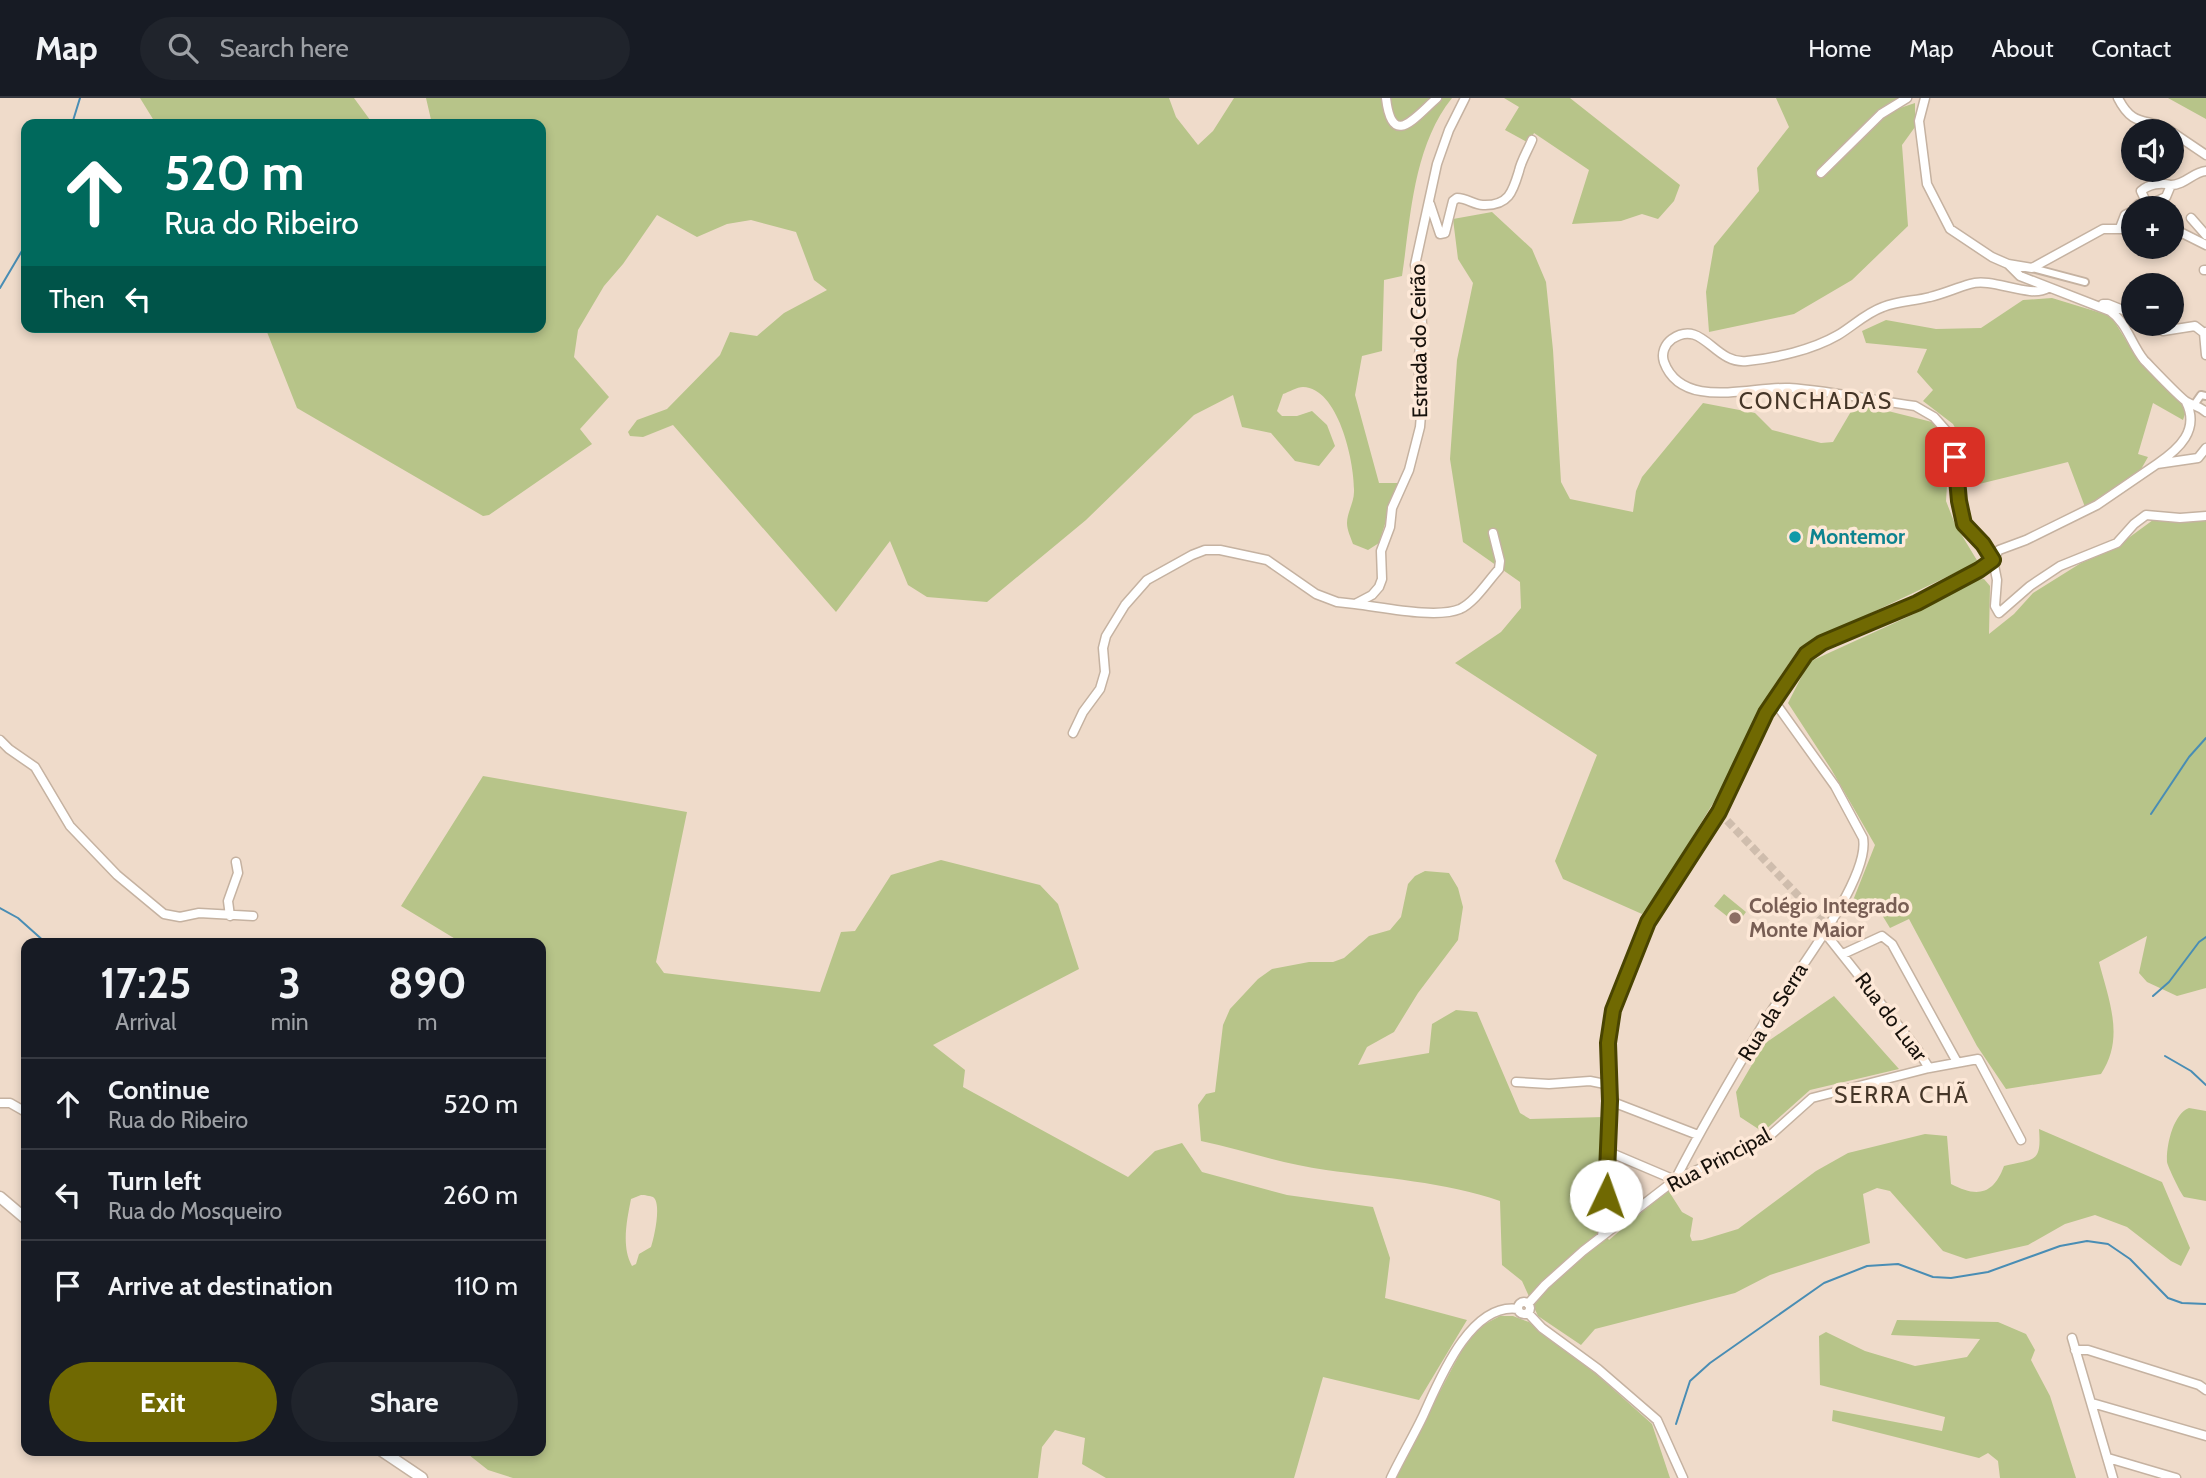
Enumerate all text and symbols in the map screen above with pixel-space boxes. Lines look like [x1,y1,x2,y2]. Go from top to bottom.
search box [140,17,630,80]
text: Map [35,28,98,68]
icon: search [164,29,202,67]
text: Search here [220,32,349,64]
text: Home [1808,34,1871,63]
text: Map [1909,34,1954,63]
text: About [1992,34,2054,63]
text: Contact [2092,34,2171,63]
map controls [2121,119,2184,336]
button: sound [2121,119,2184,182]
text: 520 m [164,143,304,202]
icon: ahead [49,147,140,238]
button: + [2121,196,2184,259]
text: Rua do Ribeiro [164,203,359,242]
street label: Estrada do Ceirão [1405,264,1432,418]
button: − [2121,273,2184,336]
icon: left [119,280,157,318]
text: Then [49,283,105,315]
district label: CONCHADAS [1739,387,1893,415]
pin [1925,427,1985,487]
icon: arrive [1936,438,1974,476]
place label: Montemor [1809,524,1905,549]
marker: Montemor [1787,529,1803,545]
place label: Colégio Integrado Monte Maior [1749,893,1910,942]
marker: Colégio Integrado Monte Maior [1727,910,1743,926]
text: 17:25 [100,957,191,1009]
text: 3 [278,957,301,1009]
text: 890 [388,957,467,1009]
street label: Rua da Serra [1733,958,1813,1065]
street label: Rua do Luar [1850,968,1933,1066]
text: Arrival [115,1008,176,1036]
text: min [271,1008,309,1036]
text: m [417,1008,437,1036]
text: Continue [108,1074,210,1106]
district label: SERRA CHÃ [1834,1081,1970,1109]
icon: ahead [49,1085,87,1123]
text: 520 m [444,1088,518,1120]
text: Rua do Ribeiro [108,1106,248,1134]
street label: Rua Principal [1663,1122,1775,1197]
position arrow [1569,1159,1643,1233]
text: Turn left [108,1165,201,1197]
icon: left [49,1176,87,1214]
text: 260 m [443,1179,518,1211]
text: Rua do Mosqueiro [108,1197,282,1225]
icon: arrive [49,1267,87,1305]
text: Arrive at destination [108,1270,333,1302]
text: 110 m [454,1270,518,1302]
button: Exit [49,1362,277,1442]
button: Share [291,1362,518,1442]

